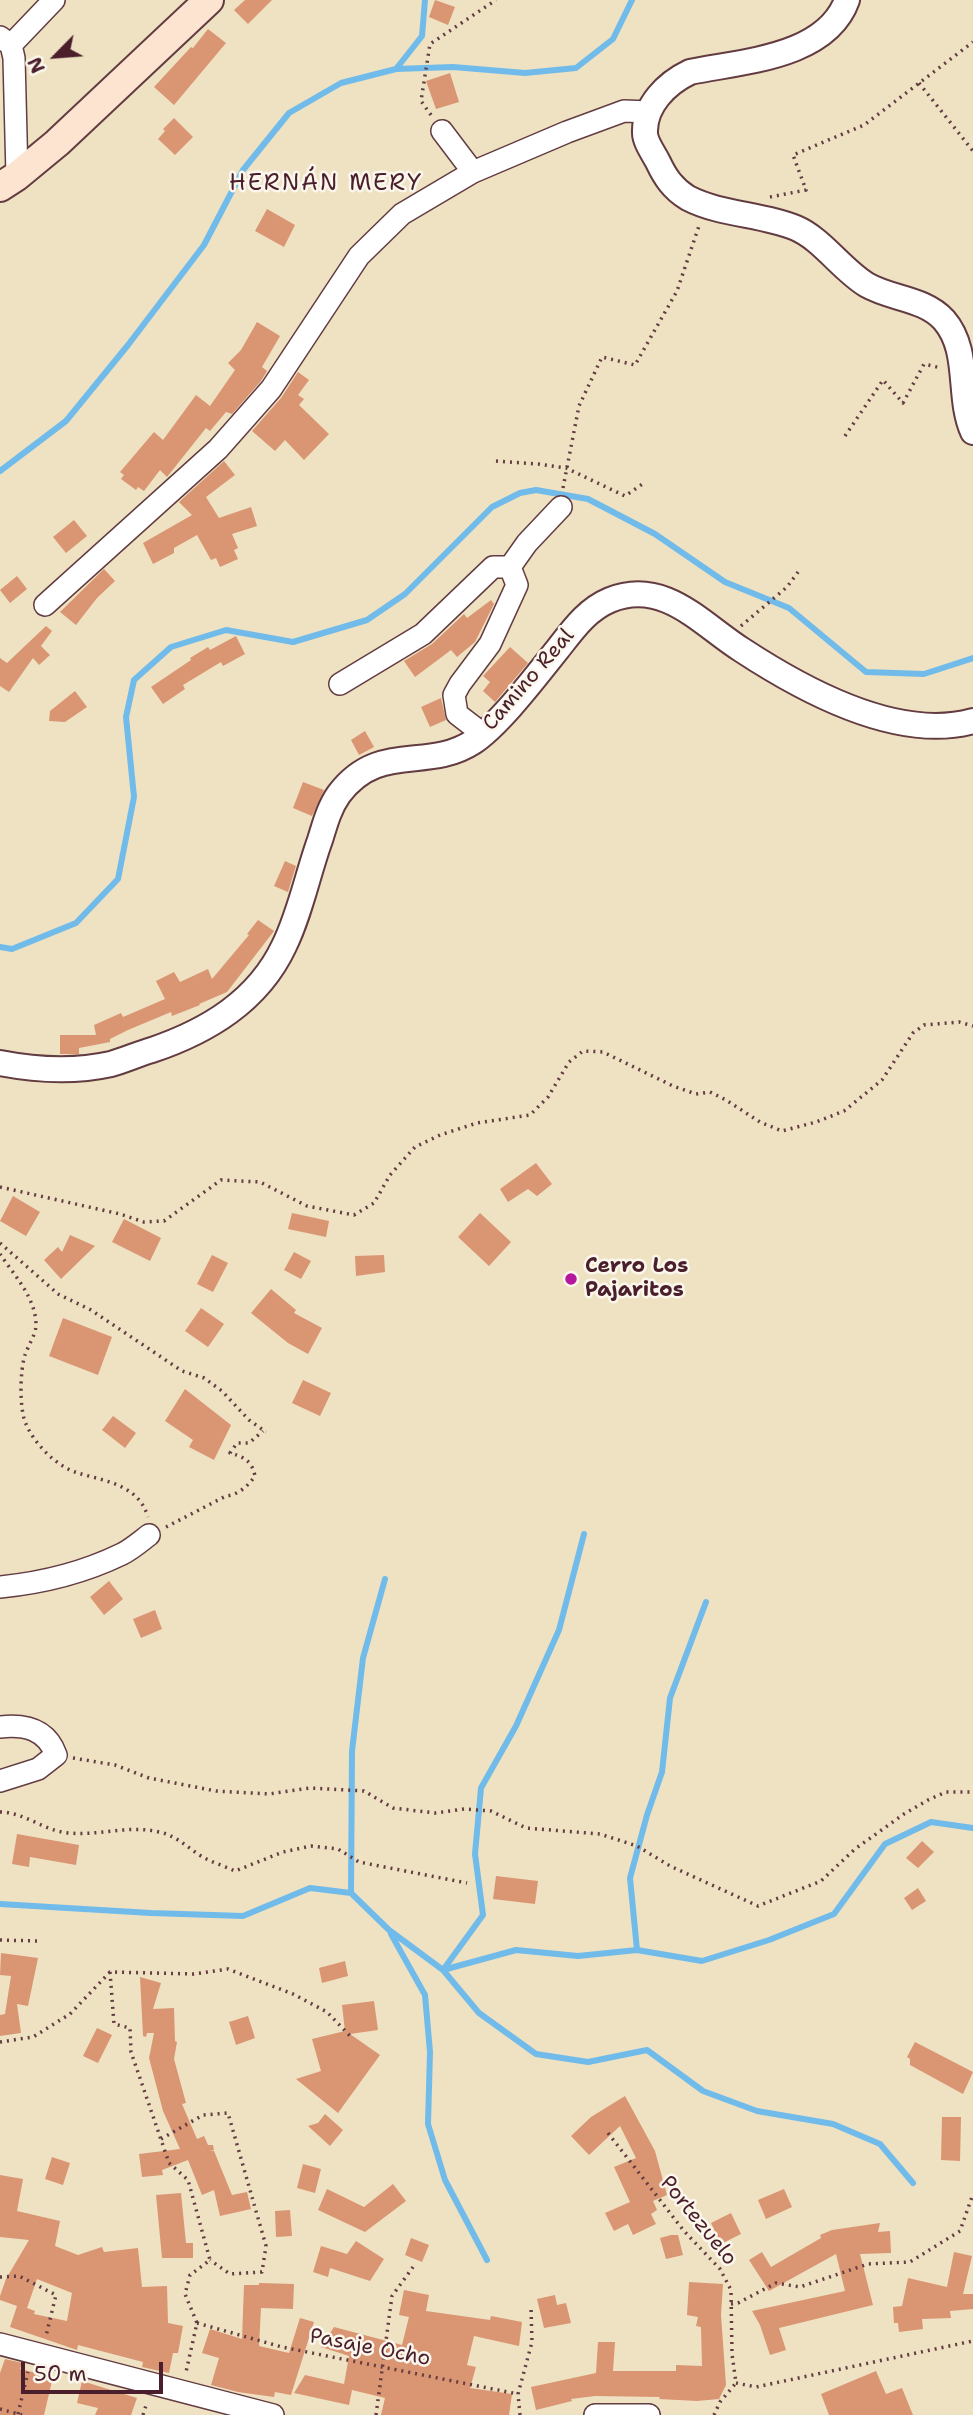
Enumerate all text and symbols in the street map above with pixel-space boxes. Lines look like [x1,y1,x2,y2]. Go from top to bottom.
north arrow [21,21,91,91]
text: N [22,53,51,77]
district label: HERNÁN MERY [230,170,422,198]
street label: Camino Real [478,624,580,736]
place label: Cerro Los Pajaritos [585,1254,688,1304]
marker: Cerro Los Pajaritos [563,1271,579,1287]
street label: Portezuelo [654,2171,742,2271]
street label: Pasaje Ocho [308,2324,432,2372]
scale bar [24,2348,166,2392]
text: 50 m [34,2360,87,2388]

